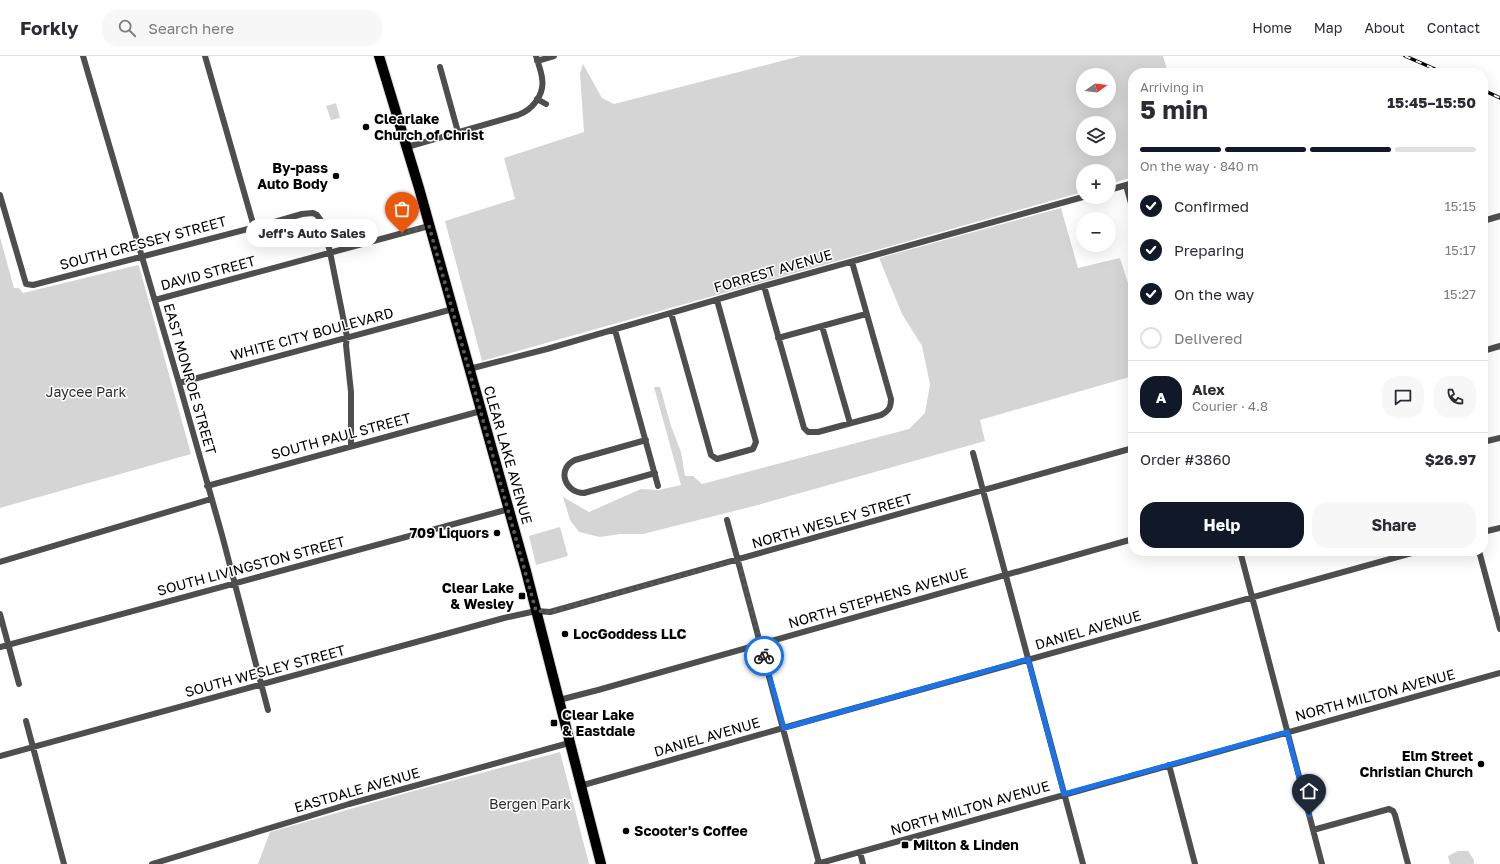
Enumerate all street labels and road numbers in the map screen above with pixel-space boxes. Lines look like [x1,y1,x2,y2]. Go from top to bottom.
street label: SOUTH CRESSEY STREET [58,212,228,273]
street label: FORREST AVENUE [712,245,834,296]
street label: DAVID STREET [159,252,258,293]
street label: EAST MONROE STREET [161,301,220,457]
street label: WHITE CITY BOULEVARD [229,304,395,363]
street label: CLEAR LAKE AVENUE [481,384,536,526]
street label: SOUTH PAUL STREET [269,409,413,462]
street label: NORTH WESLEY STREET [750,489,914,552]
street label: SOUTH LIVINGSTON STREET [155,532,347,599]
street label: NORTH STEPHENS AVENUE [786,564,970,631]
street label: DANIEL AVENUE [1033,606,1143,653]
street label: SOUTH WESLEY STREET [183,641,347,700]
street label: NORTH MILTON AVENUE [1293,665,1457,724]
street label: DANIEL AVENUE [652,713,762,760]
street label: EASTDALE AVENUE [292,763,422,816]
street label: NORTH MILTON AVENUE [888,777,1051,838]

